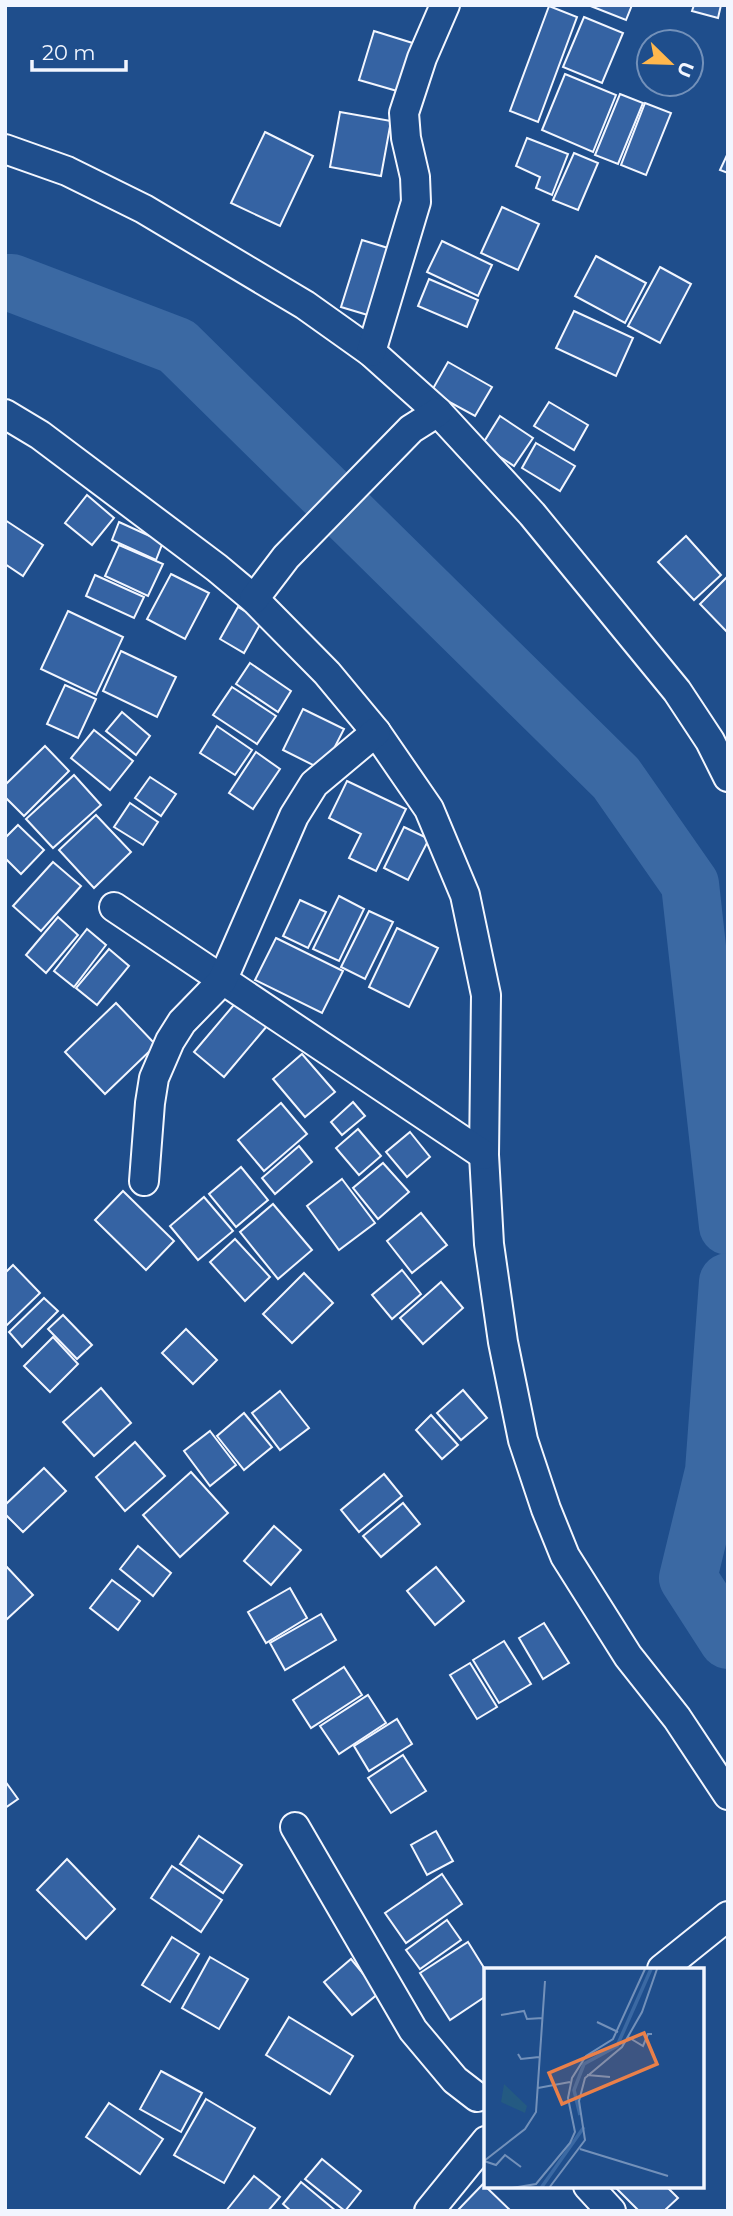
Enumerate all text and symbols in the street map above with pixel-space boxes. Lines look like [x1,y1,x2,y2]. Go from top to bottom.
scale bar [32,28,126,72]
north arrow [635,28,705,98]
text: 20 m [42,40,96,65]
text: U [672,58,699,81]
inset map [484,1968,705,2188]

